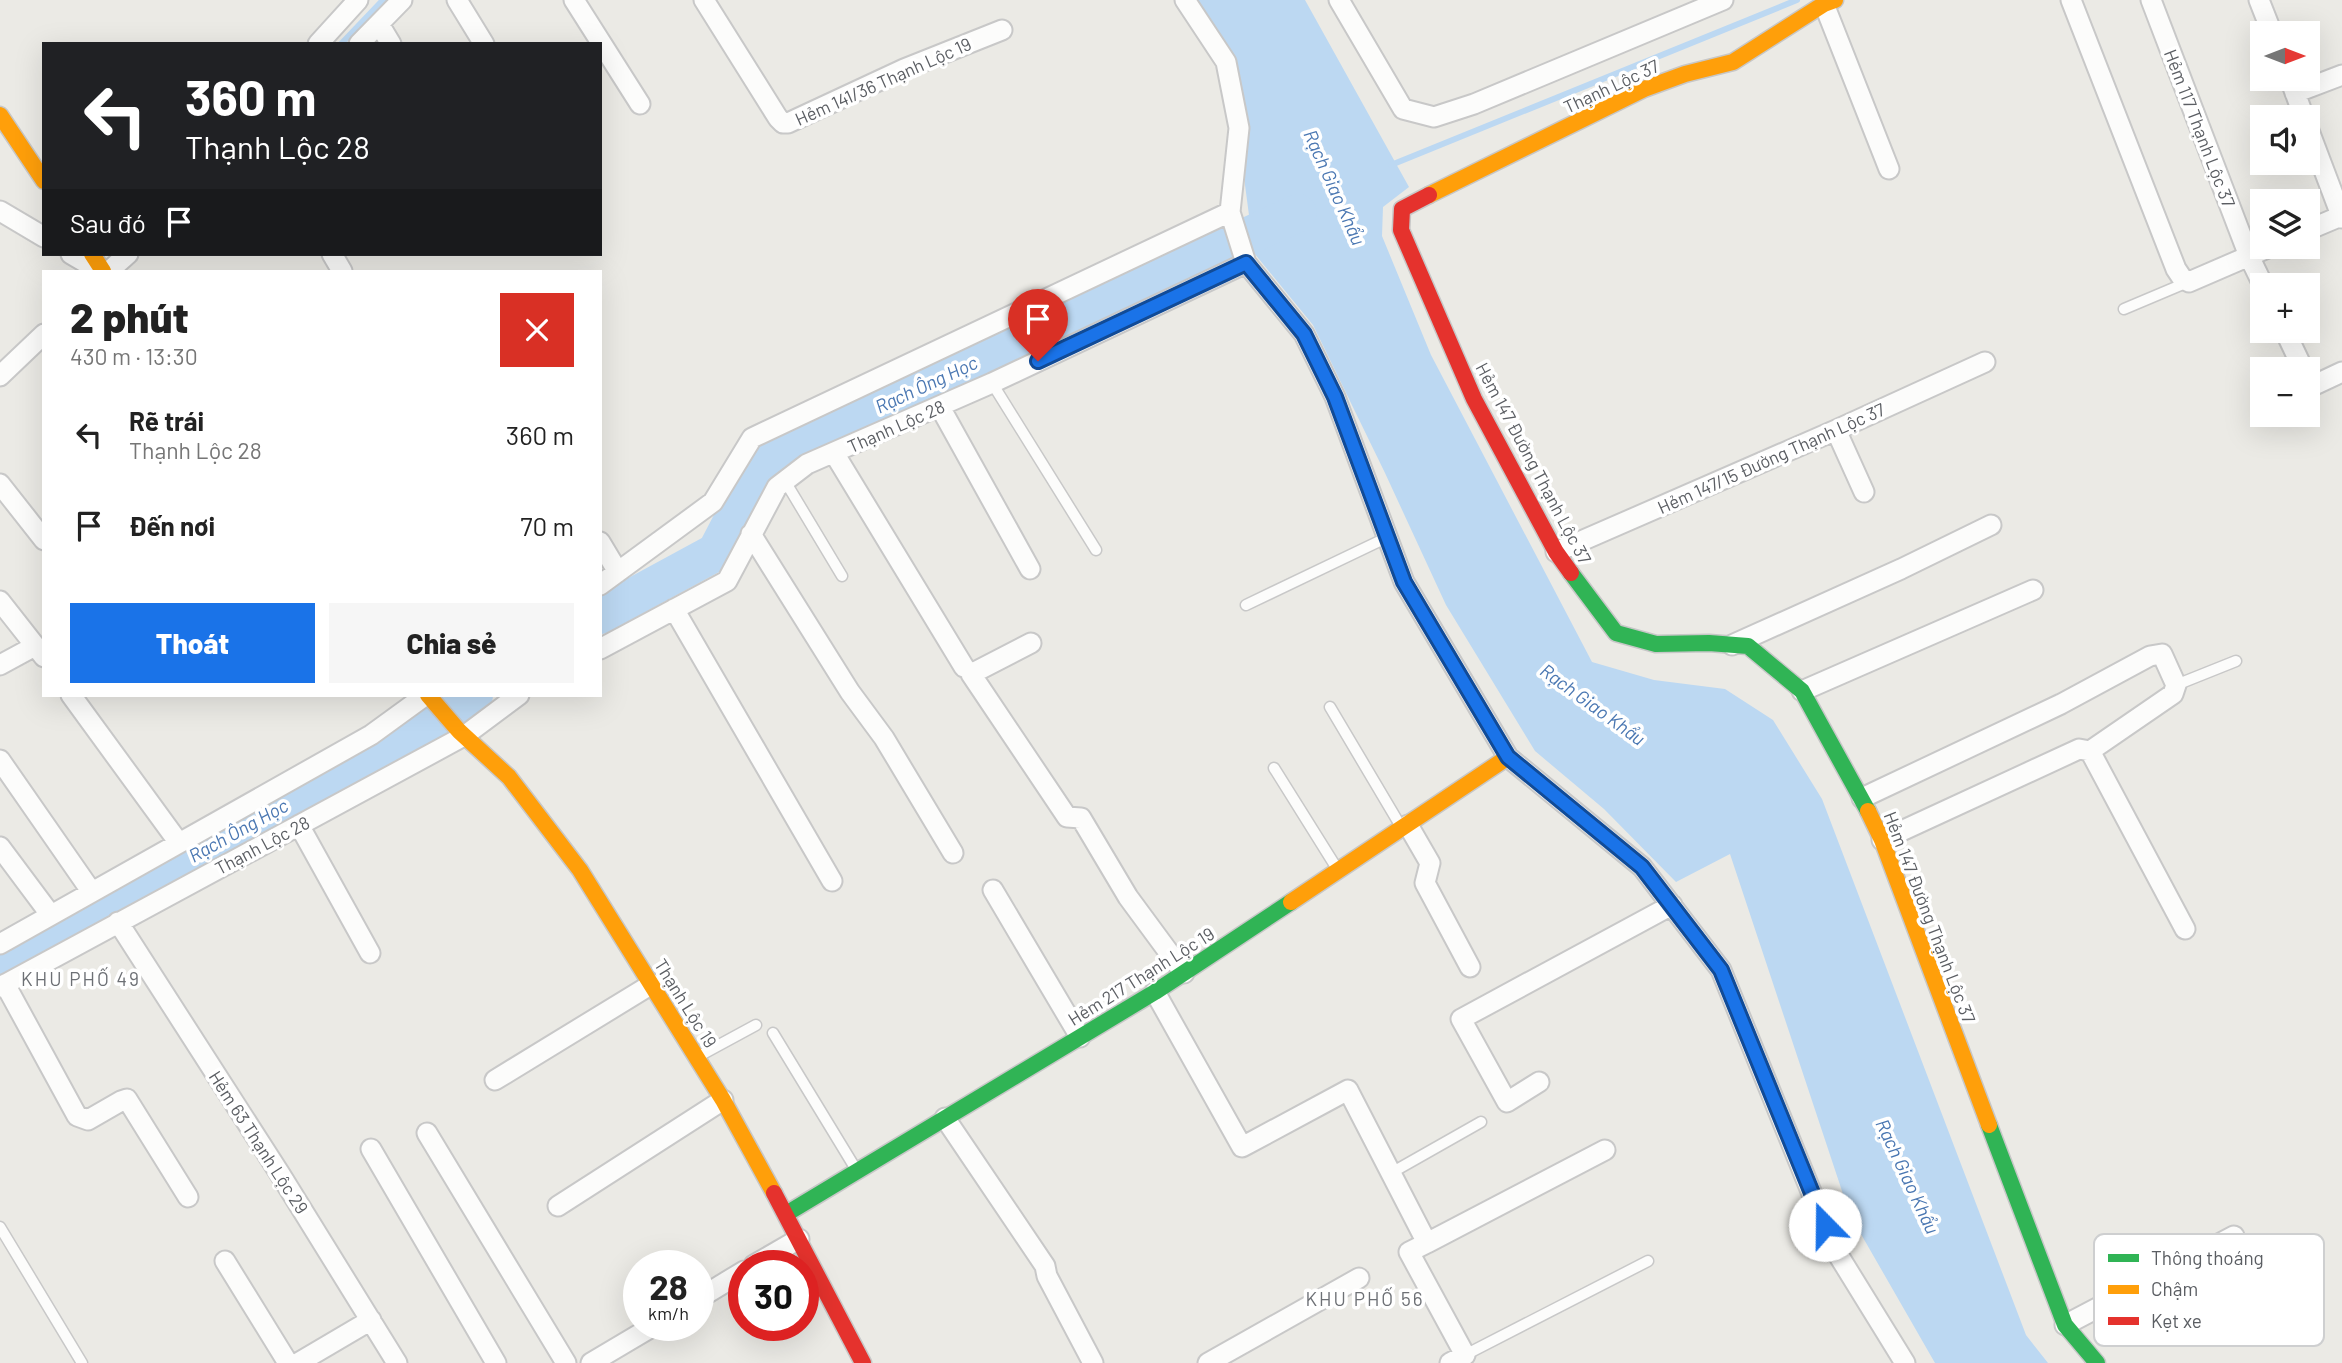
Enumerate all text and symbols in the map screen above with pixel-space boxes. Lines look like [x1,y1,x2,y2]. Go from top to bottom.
north arrow [2250,21,2320,91]
map controls [2250,21,2320,427]
street label: Hẻm 141/36 Thạnh Lộc 19 [791,32,975,130]
street label: Hẻm 117 Thạnh Lộc 37 [2160,46,2240,211]
street label: Thạnh Lộc 37 [1560,54,1663,118]
text: 360 m [185,67,316,126]
icon: left [70,70,161,161]
button: sound [2250,105,2320,175]
water label: Rạch Giao Khẩu [1299,126,1371,248]
text: Thạnh Lộc 28 [185,127,370,165]
button: layers [2250,189,2320,259]
icon: arrive [160,203,198,241]
text: Sau đó [70,207,146,238]
button: + [2250,273,2320,343]
pin [1008,289,1068,361]
text: 2 phút [70,291,189,341]
button: close [500,293,574,367]
icon: arrive [1019,300,1057,338]
text: 430 m · 13:30 [70,342,198,370]
water label: Rạch Ông Học [871,350,981,418]
button: − [2250,357,2320,427]
street label: Hẻm 147 Đường Thạnh Lộc 37 [1472,359,1597,568]
street label: Thạnh Lộc 28 [844,395,948,457]
street label: Hẻm 147/15 Đường Thạnh Lộc 37 [1654,398,1888,518]
text: Rẽ trái [129,405,204,436]
icon: left [70,416,108,454]
text: 360 m [506,419,574,450]
text: Thạnh Lộc 28 [129,436,262,464]
icon: arrive [70,507,108,545]
text: Đến nơi [129,510,215,541]
text: 70 m [520,510,574,541]
button: Thoát [70,603,315,683]
button: Chia sẻ [329,603,574,683]
water label: Rạch Giao Khẩu [1536,658,1650,750]
water label: Rạch Ông Học [184,793,292,867]
street label: Hẻm 147 Đường Thạnh Lộc 37 [1879,808,1981,1026]
street label: Thạnh Lộc 28 [211,811,313,879]
street label: Hẻm 217 Thạnh Lộc 19 [1064,922,1218,1030]
street label: Thạnh Lộc 19 [650,955,722,1051]
district label: KHU PHỐ 49 [21,967,141,990]
street label: Hẻm 63 Thạnh Lộc 29 [205,1066,313,1218]
water label: Rạch Giao Khẩu [1871,1115,1945,1237]
position arrow [1788,1188,1862,1262]
legend [2094,1234,2324,1346]
text: Thông thoáng [2151,1246,2264,1269]
speed limit sign: 30 [728,1250,819,1341]
text: 28 [649,1265,688,1307]
text: Chậm [2151,1277,2198,1300]
district label: KHU PHỐ 56 [1306,1287,1425,1310]
text: km/h [648,1302,689,1324]
text: Kẹt xe [2151,1309,2202,1332]

